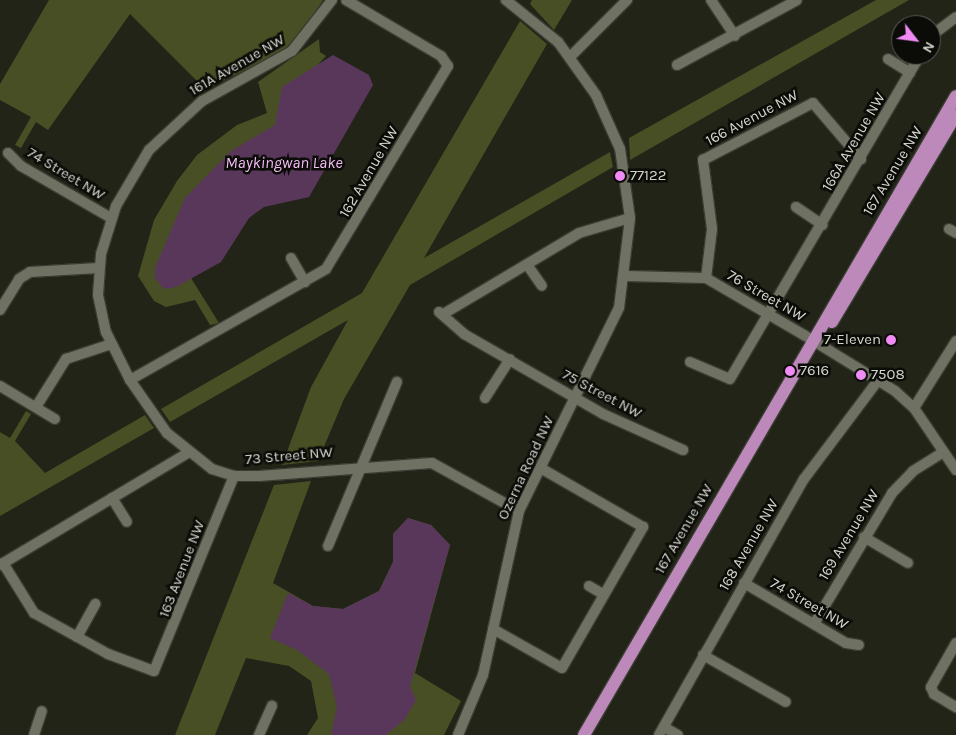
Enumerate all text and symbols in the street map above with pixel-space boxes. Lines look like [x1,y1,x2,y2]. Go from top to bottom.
north arrow [891,15,941,65]
street label: 161A Avenue NW [186,30,288,100]
text: N [919,39,938,56]
street label: 166 Avenue NW [703,86,801,150]
street label: 166A Avenue NW [818,89,890,195]
street label: 162 Avenue NW [336,123,402,221]
street label: 167 Avenue NW [859,123,927,219]
street label: 74 Street NW [24,144,108,204]
water label: Maykingwan Lake [225,153,343,173]
place label: 77122 [630,167,666,185]
marker: 77122 [614,170,626,182]
street label: 76 Street NW [724,266,808,326]
place label: 7-Eleven [824,331,881,349]
marker: 7-Eleven [885,334,897,346]
place label: 7616 [800,362,829,380]
marker: 7616 [784,365,796,377]
street label: 75 Street NW [559,366,645,422]
place label: 7508 [871,366,905,384]
marker: 7508 [855,369,867,381]
street label: Ozerna Road NW [494,413,558,523]
street label: 73 Street NW [244,443,334,469]
street label: 167 Avenue NW [651,481,717,577]
street label: 169 Avenue NW [815,486,883,584]
street label: 168 Avenue NW [715,496,783,594]
street label: 163 Avenue NW [155,518,209,620]
street label: 74 Street NW [767,574,851,634]

